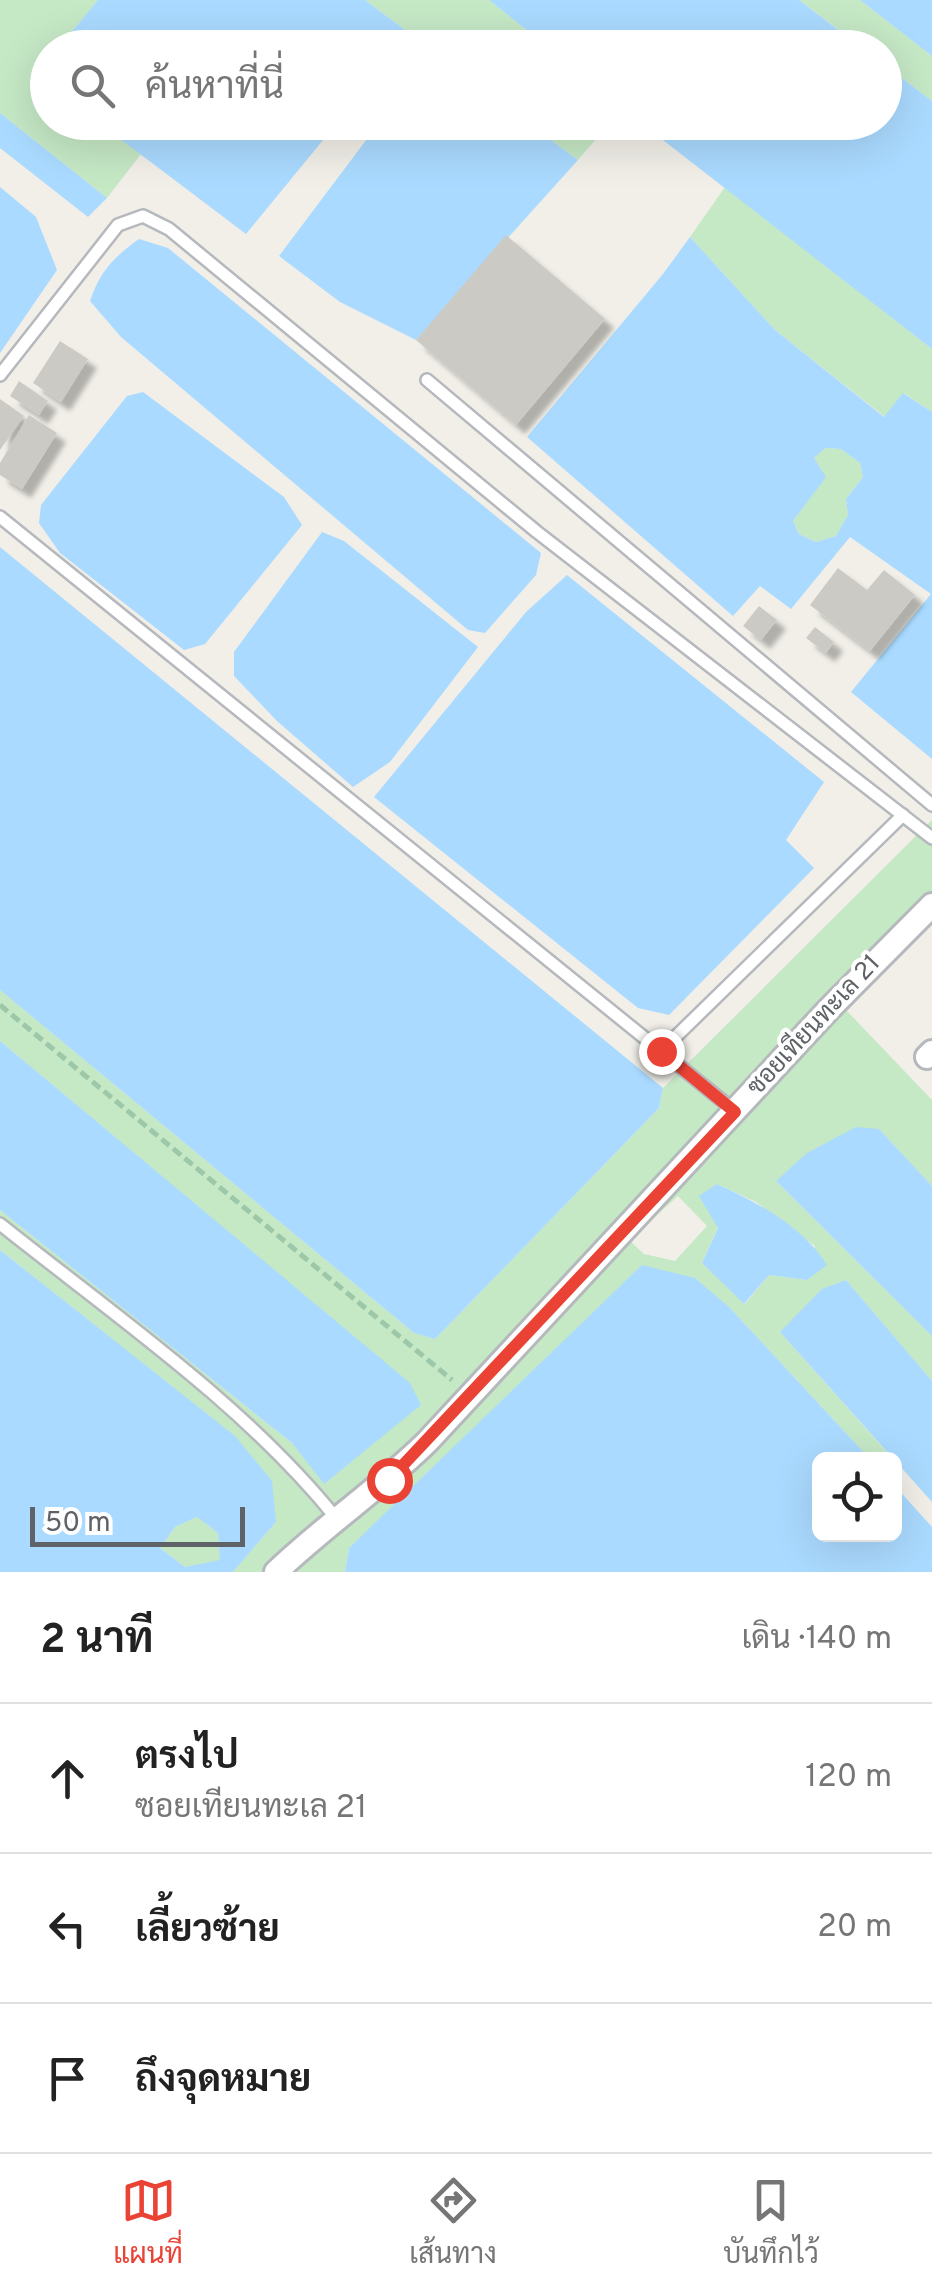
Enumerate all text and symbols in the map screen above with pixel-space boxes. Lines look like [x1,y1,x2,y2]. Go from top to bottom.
search box [30,30,902,140]
icon: search [65,58,120,113]
text: ค้นหาที่นี่ [145,64,284,113]
street label: ซอยเทียนทะเล 21 [739,947,889,1103]
route end [639,1029,685,1075]
map controls [812,1452,902,1542]
button: locate [812,1452,902,1542]
route start [367,1458,413,1504]
scale bar [30,1502,245,1546]
text: 50 m [45,1506,111,1542]
text: 2 นาที [40,1615,153,1668]
text: เดิน · 140 m [741,1620,892,1660]
text: ตรงไป [135,1734,239,1783]
icon: ahead [40,1751,95,1806]
text: 120 m [805,1758,892,1798]
text: ซอยเทียนทะเล 21 [135,1789,367,1829]
icon: left [40,1901,95,1956]
text: เลี้ยวซ้าย [135,1907,280,1956]
text: 20 m [817,1908,892,1948]
icon: arrive [40,2051,95,2106]
text: ถึงจุดหมาย [135,2057,311,2106]
tab: แผนที่ [113,2173,183,2274]
tab: เส้นทาง [409,2173,497,2274]
tab: บันทึกไว้ [723,2173,819,2274]

